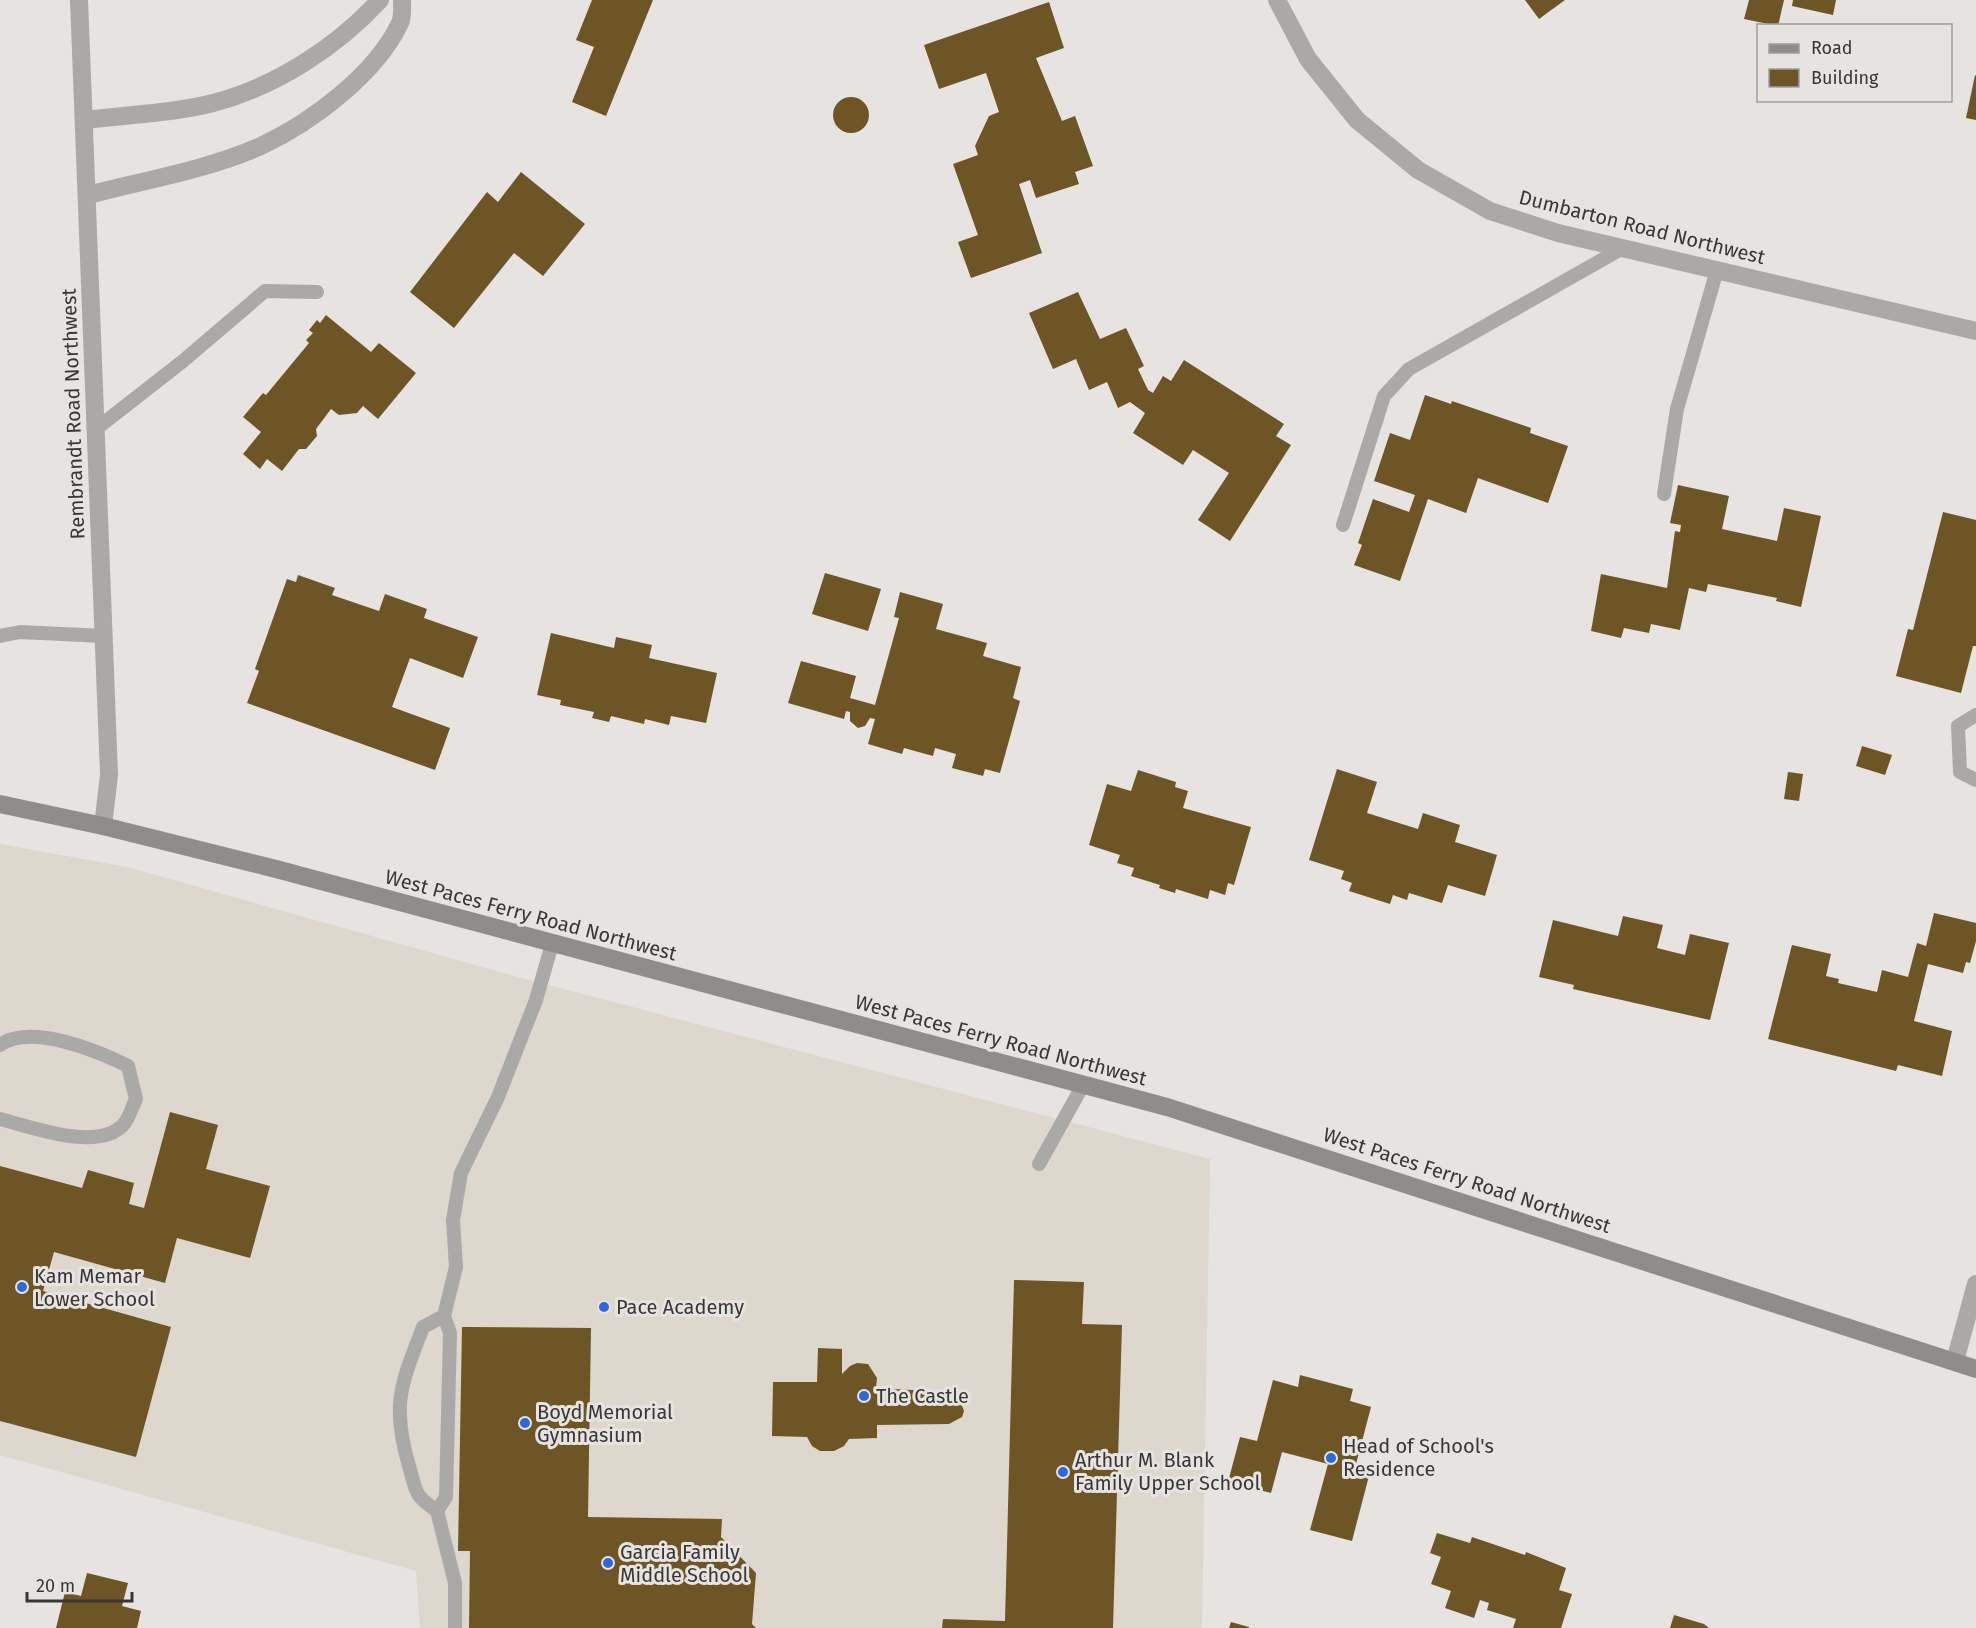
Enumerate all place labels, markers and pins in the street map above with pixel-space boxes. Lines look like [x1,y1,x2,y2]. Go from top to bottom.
place label: Kam Memar Lower School [34,1264,155,1311]
marker: Kam Memar Lower School [15,1280,29,1294]
place label: Pace Academy [616,1295,744,1319]
marker: Pace Academy [597,1300,611,1314]
place label: The Castle [876,1384,969,1408]
marker: The Castle [857,1389,871,1403]
place label: Boyd Memorial Gymnasium [537,1400,673,1447]
marker: Boyd Memorial Gymnasium [518,1416,532,1430]
place label: Head of School's Residence [1343,1434,1494,1481]
place label: Arthur M. Blank Family Upper School [1075,1448,1261,1495]
marker: Head of School's Residence [1324,1451,1338,1465]
marker: Arthur M. Blank Family Upper School [1056,1465,1070,1479]
place label: Garcia Family Middle School [620,1540,749,1587]
marker: Garcia Family Middle School [601,1556,615,1570]

